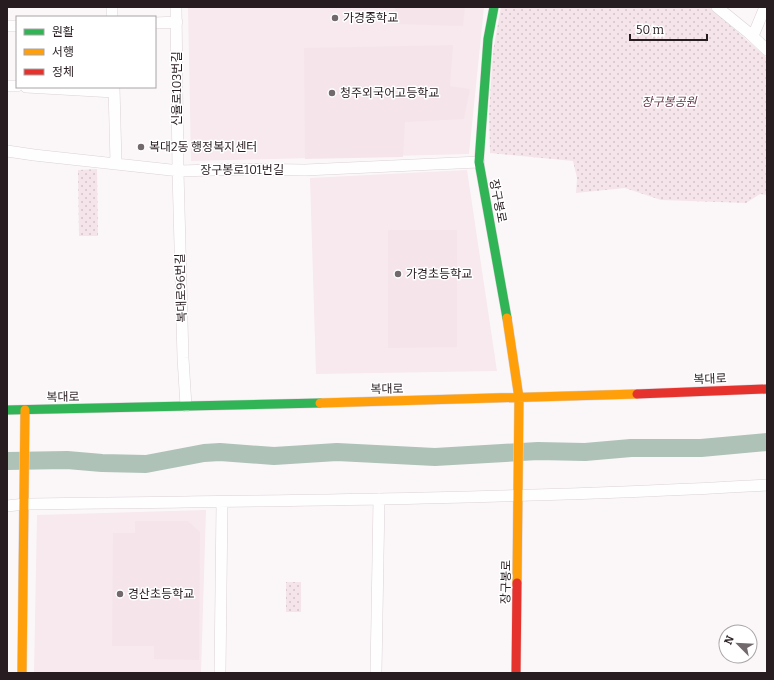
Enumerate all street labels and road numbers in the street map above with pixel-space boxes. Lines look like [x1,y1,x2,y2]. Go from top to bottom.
street label: 신율로103번길 [170,52,184,126]
street label: 장구봉로101번길 [200,163,284,177]
street label: 장구봉로 [487,178,509,224]
street label: 복대로96번길 [173,253,189,323]
street label: 복대로 [693,371,727,387]
street label: 복대로 [370,382,404,396]
street label: 복대로 [46,390,80,404]
street label: 장구봉로 [499,560,513,604]

